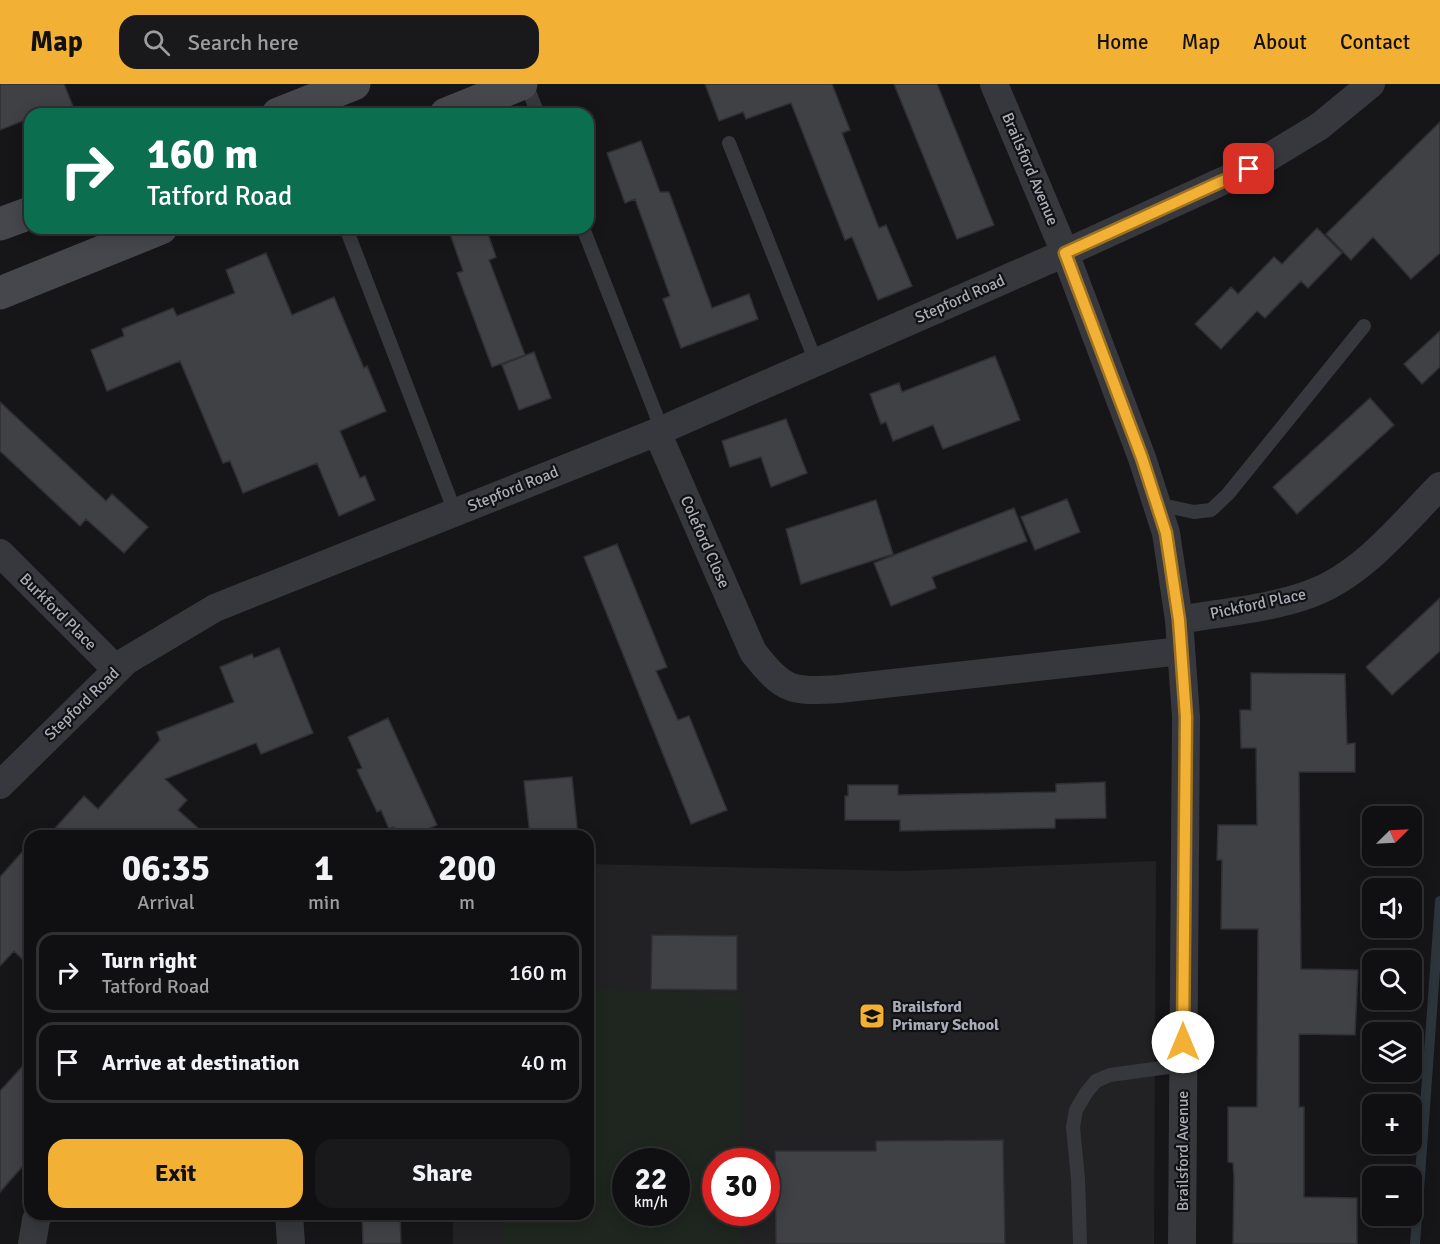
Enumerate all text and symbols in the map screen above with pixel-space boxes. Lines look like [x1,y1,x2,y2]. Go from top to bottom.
search box [119,15,539,69]
text: Map [30,25,83,59]
icon: search [140,26,173,59]
text: Search here [188,29,299,56]
text: Home [1096,29,1149,55]
text: Map [1182,29,1220,55]
text: About [1253,29,1307,55]
text: Contact [1340,29,1410,55]
street label: Brailsford Avenue [997,110,1063,228]
text: 160 m [147,129,258,180]
icon: right [48,132,126,210]
pin [1223,143,1274,194]
icon: arrive [1232,152,1265,185]
text: Tatford Road [147,180,292,213]
street label: Stepford Road [912,270,1008,328]
street label: Stepford Road [465,462,561,516]
street label: Coleford Close [676,493,734,591]
street label: Burkford Place [15,569,101,655]
street label: Pickford Place [1208,584,1308,624]
street label: Stepford Road [40,663,124,745]
north arrow [1362,806,1422,866]
map controls [1362,806,1422,1226]
text: 06:35 [122,846,210,891]
text: 1 [314,846,334,891]
text: 200 [438,846,496,891]
button: sound [1362,878,1422,938]
text: Arrival [137,890,195,915]
text: min [308,890,340,915]
text: m [459,890,475,915]
text: Turn right [102,947,197,974]
button: search [1362,950,1422,1010]
icon: right [51,956,84,989]
text: 160 m [509,959,567,986]
text: Tatford Road [102,974,210,999]
place label: Brailsford Primary School [892,997,999,1035]
school or university icon: Brailsford Primary School [857,1001,887,1031]
position arrow [1151,1010,1215,1074]
button: layers [1362,1022,1422,1082]
icon: arrive [51,1046,84,1079]
text: Arrive at destination [102,1049,299,1076]
text: 40 m [521,1049,567,1076]
street label: Brailsford Avenue [1173,1091,1193,1211]
button: + [1362,1094,1422,1154]
button: Exit [48,1139,303,1208]
button: Share [315,1139,570,1208]
speed limit sign: 30 [702,1148,780,1226]
text: 22 [635,1161,667,1198]
button: − [1362,1166,1422,1226]
text: km/h [634,1193,668,1211]

